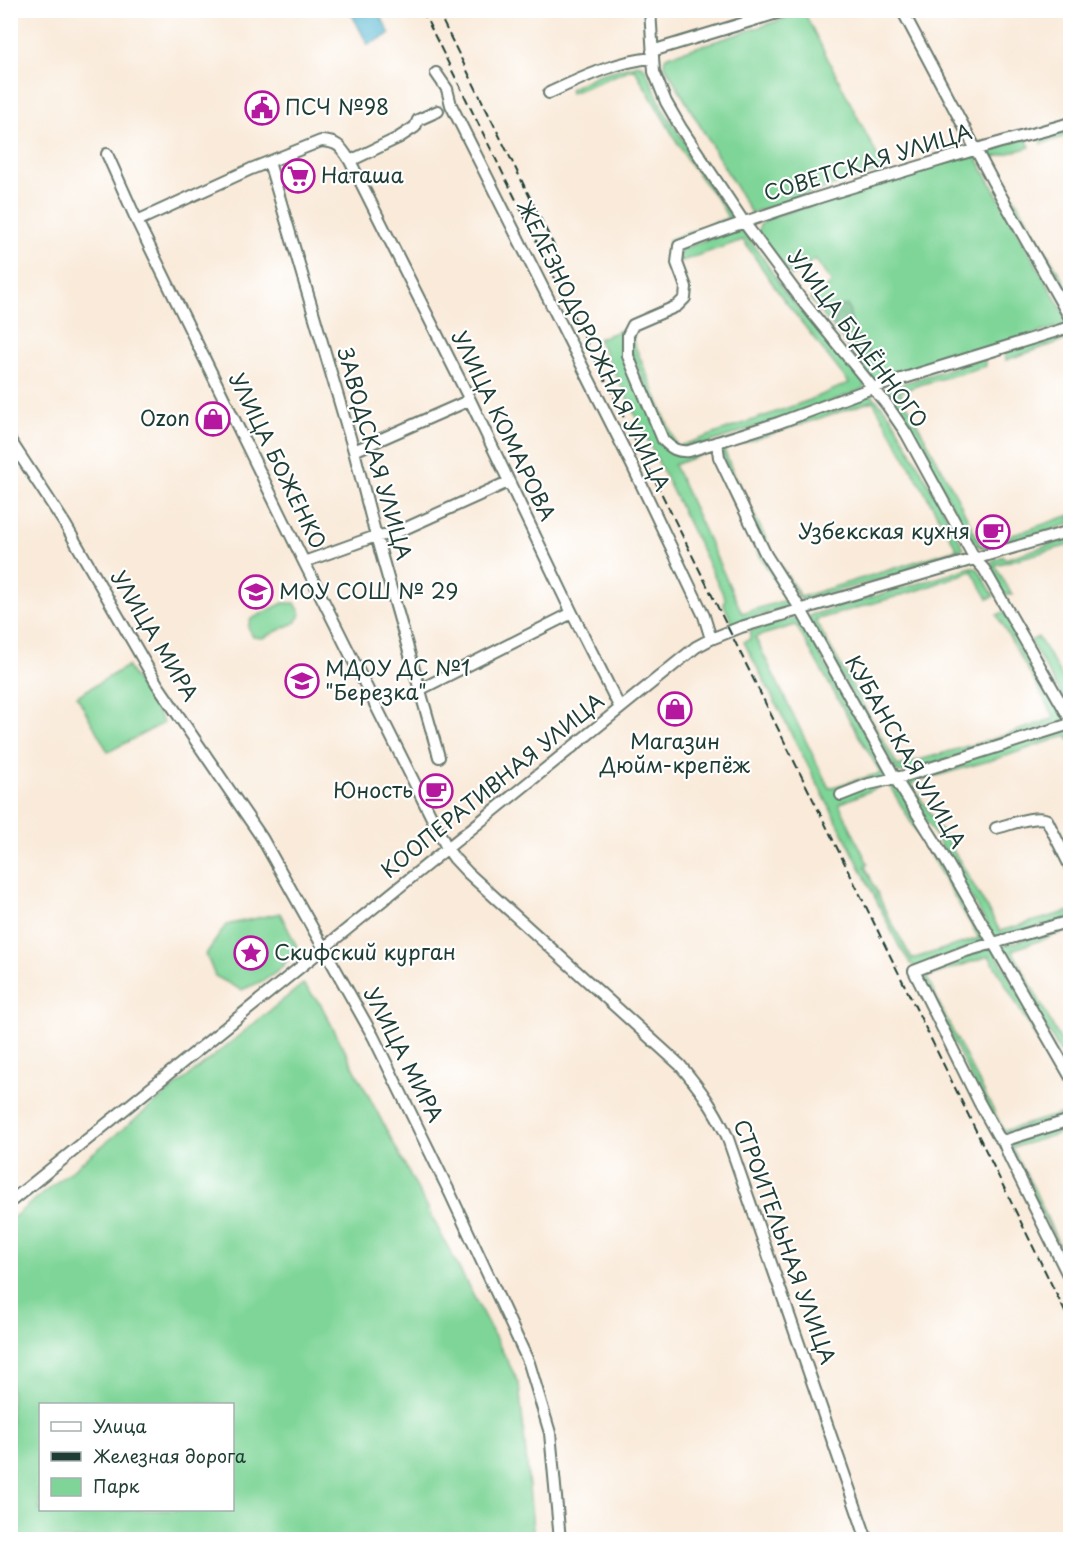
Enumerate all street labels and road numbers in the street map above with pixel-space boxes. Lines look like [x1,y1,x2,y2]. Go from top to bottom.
street label: СОВЕТСКАЯ УЛИЦА [759,114,976,208]
street label: ЖЕЛЕЗНОДОРОЖНАЯ УЛИЦА [510,194,679,496]
street label: УЛИЦА БУДЁННОГО [781,242,936,434]
street label: УЛИЦА КОМАРОВА [445,324,565,526]
street label: ЗАВОДСКАЯ УЛИЦА [330,343,422,563]
street label: УЛИЦА БОЖЕНКО [222,367,335,554]
street label: УЛИЦА МИРА [104,563,207,707]
street label: КУБАНСКАЯ УЛИЦА [838,648,975,854]
street label: КООПЕРАТИВНАЯ УЛИЦА [373,684,610,885]
street label: УЛИЦА МИРА [357,981,453,1127]
street label: СТРОИТЕЛЬНАЯ УЛИЦА [727,1114,845,1368]

